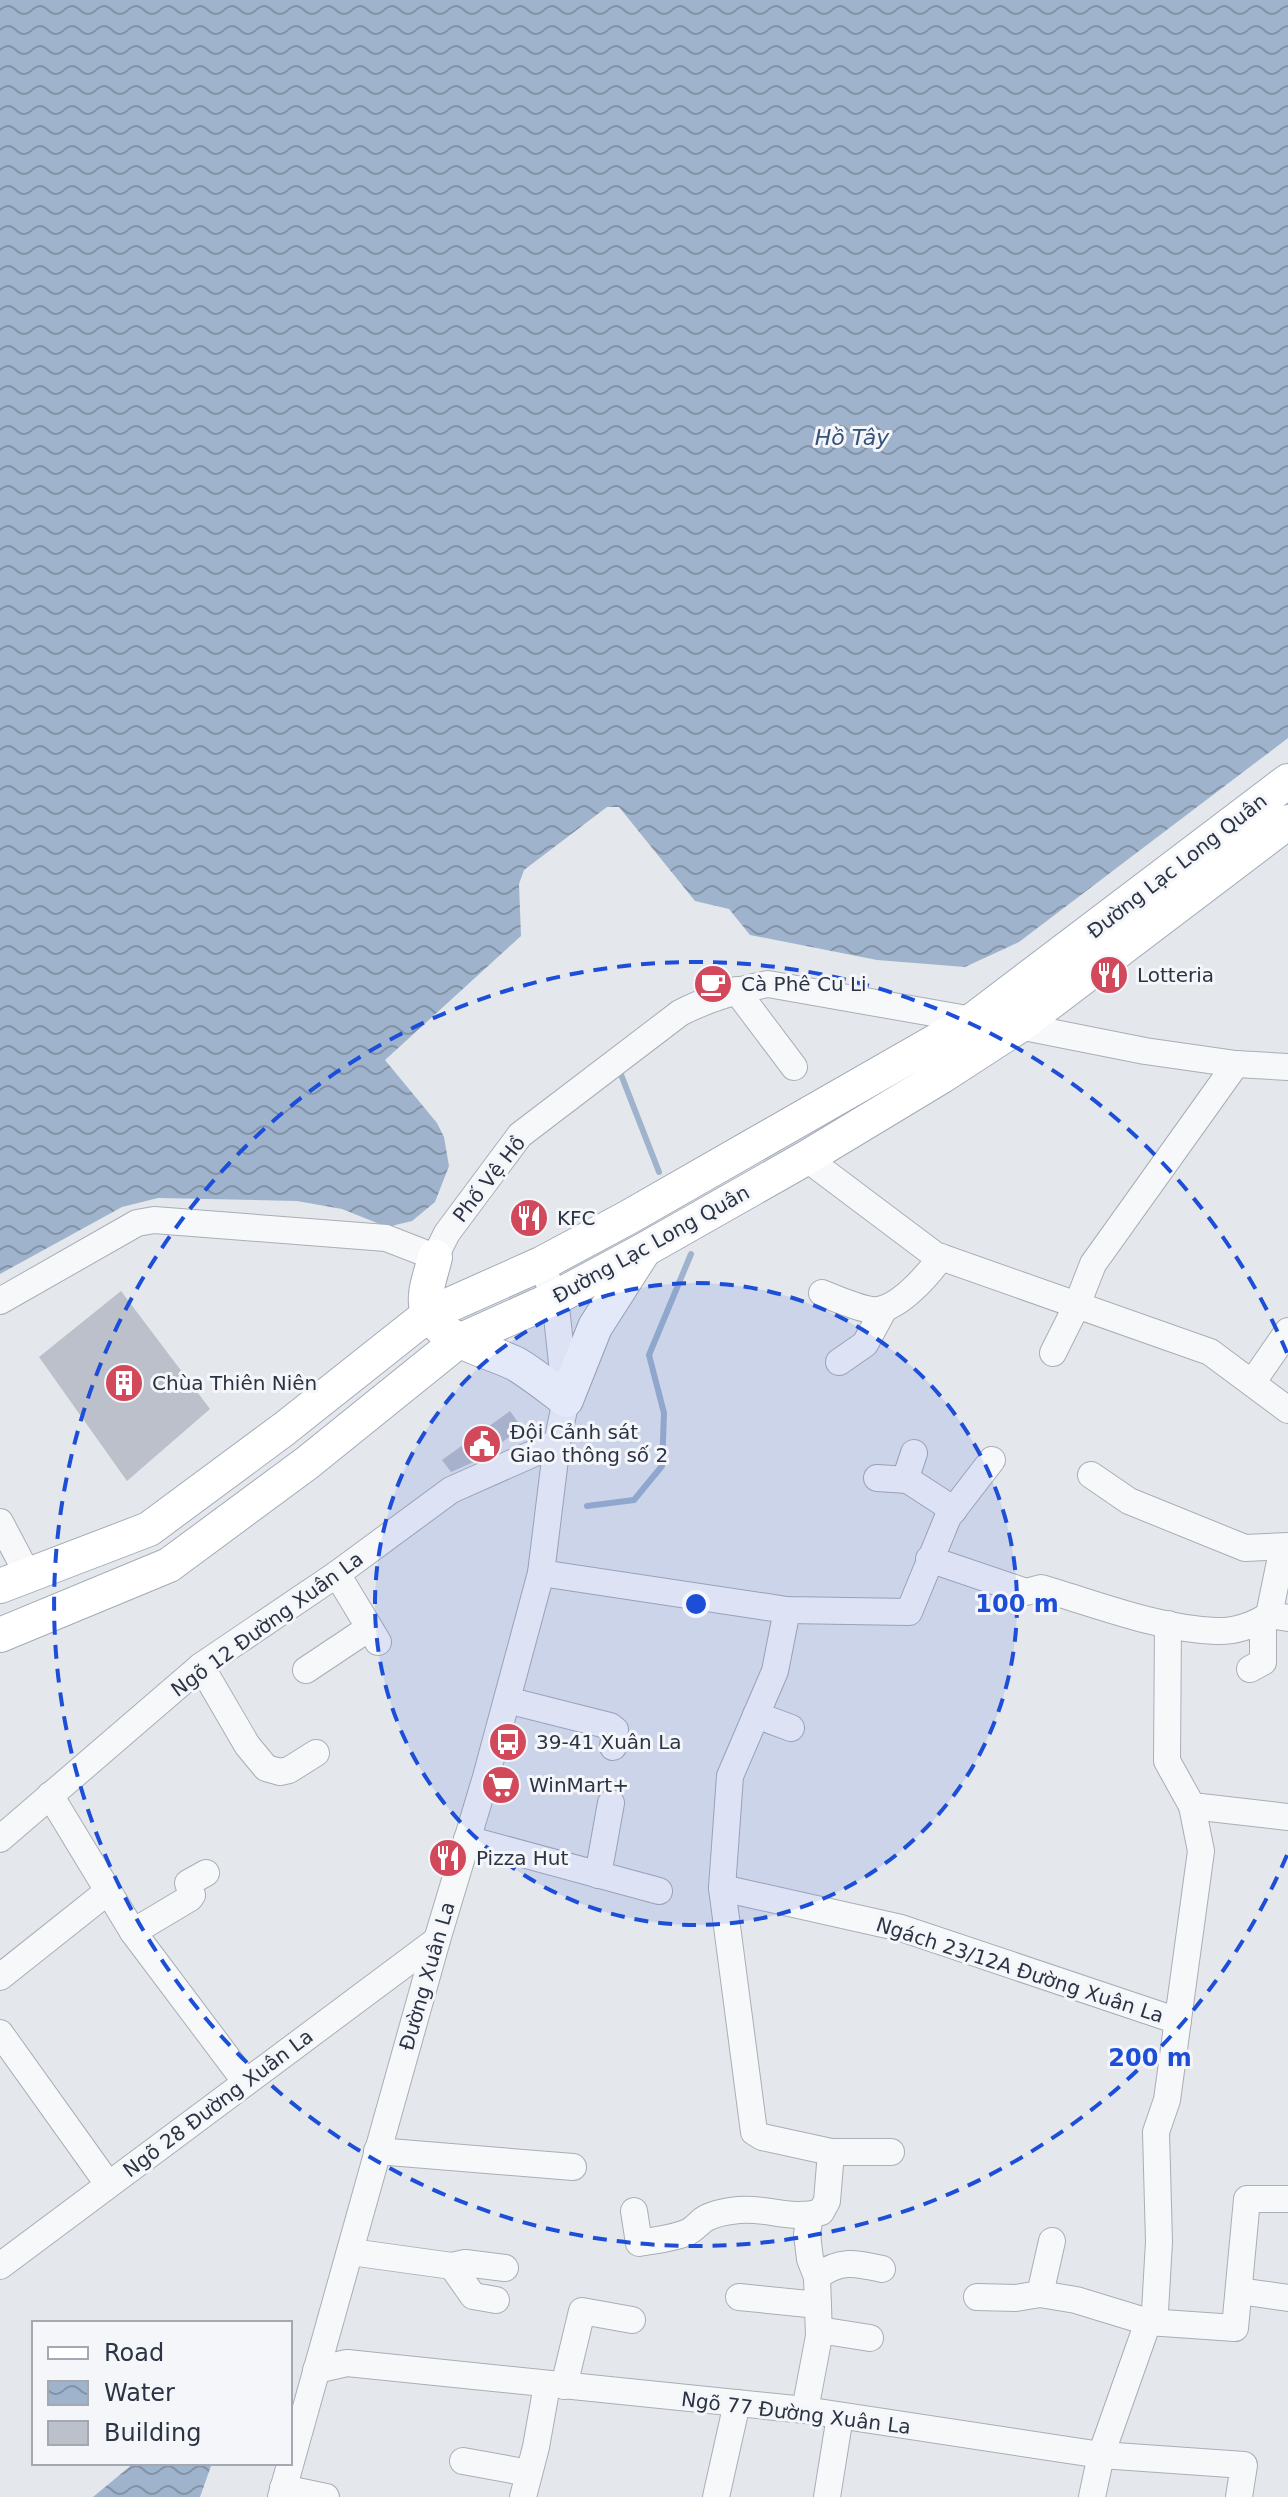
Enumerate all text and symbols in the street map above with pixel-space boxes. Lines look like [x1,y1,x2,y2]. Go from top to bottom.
water label: Hồ Tây [815,425,890,450]
street label: Đường Lạc Long Quân [1083,789,1271,943]
restaurant icon: Lotteria [1088,954,1130,996]
cafe icon: Cà Phê Cu Li [692,963,734,1005]
place label: Lotteria [1137,963,1214,987]
place label: Cà Phê Cu Li [741,972,867,996]
street label: Phố Vệ Hồ [448,1131,530,1227]
street label: Đường Lạc Long Quân [549,1180,753,1308]
restaurant icon: KFC [508,1197,550,1239]
place label: KFC [557,1206,596,1230]
building icon: Chùa Thiên Niên [103,1362,145,1404]
place label: Chùa Thiên Niên [152,1371,317,1395]
place label: Đội Cảnh sát Giao thông số 2 [510,1420,668,1467]
public building icon: Đội Cảnh sát Giao thông số 2 [461,1423,503,1465]
street label: Ngõ 12 Đường Xuân La [166,1546,368,1702]
centre of rings [682,1590,710,1618]
text: 100 m [975,1590,1059,1618]
bus stop icon: 39-41 Xuân La [487,1721,529,1763]
place label: 39-41 Xuân La [536,1730,682,1754]
supermarket icon: WinMart+ [480,1764,522,1806]
place label: WinMart+ [529,1773,629,1797]
restaurant icon: Pizza Hut [427,1837,469,1879]
place label: Pizza Hut [476,1846,569,1870]
street label: Đường Xuân La [394,1899,460,2053]
street label: Ngách 23/12A Đường Xuân La [873,1912,1167,2028]
street label: Ngõ 28 Đường Xuân La [118,2024,318,2182]
text: 200 m [1108,2044,1192,2072]
legend [32,2321,292,2465]
text: Road [104,2339,164,2367]
text: Water [104,2379,175,2407]
street label: Ngõ 77 Đường Xuân La [680,2387,912,2439]
text: Building [104,2419,201,2447]

